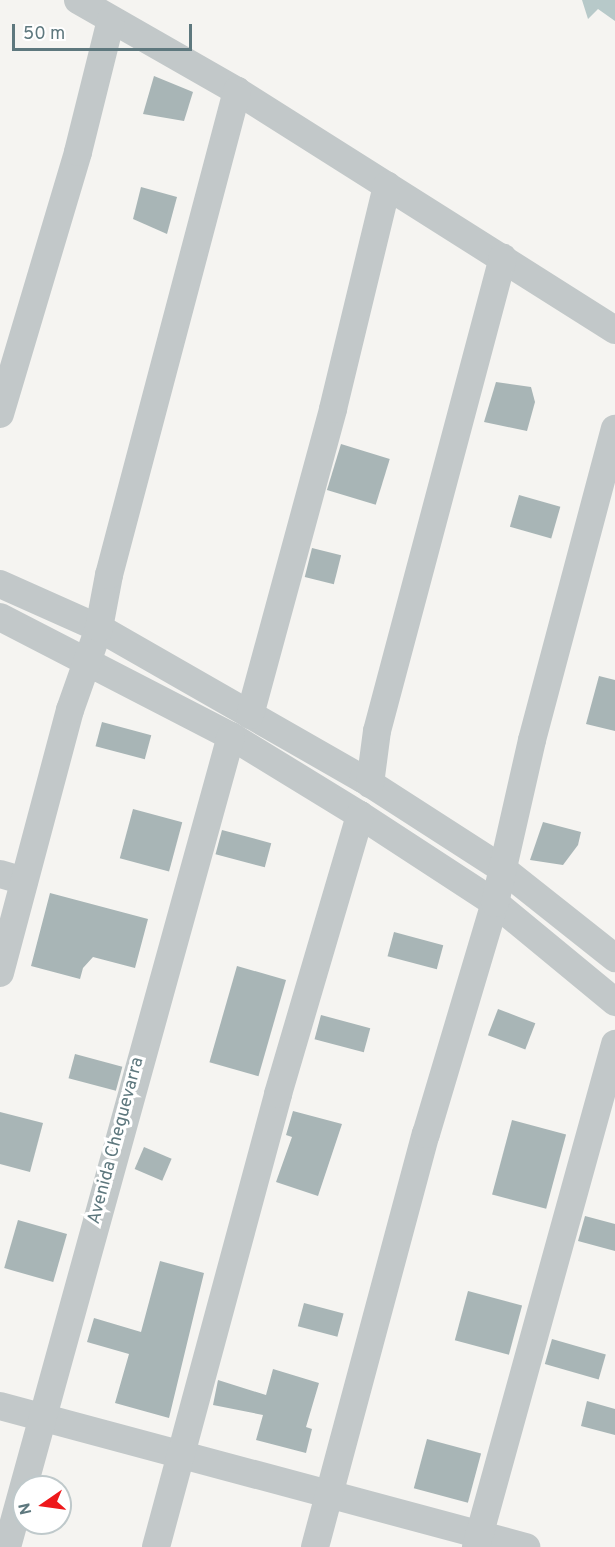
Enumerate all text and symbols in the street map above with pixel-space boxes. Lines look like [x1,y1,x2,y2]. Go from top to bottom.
scale bar [15,12,195,50]
text: 50 m [23,23,65,46]
street label: Avenida Cheguevarra [84,1055,150,1227]
north arrow [12,1475,72,1535]
text: N [15,1501,37,1516]

